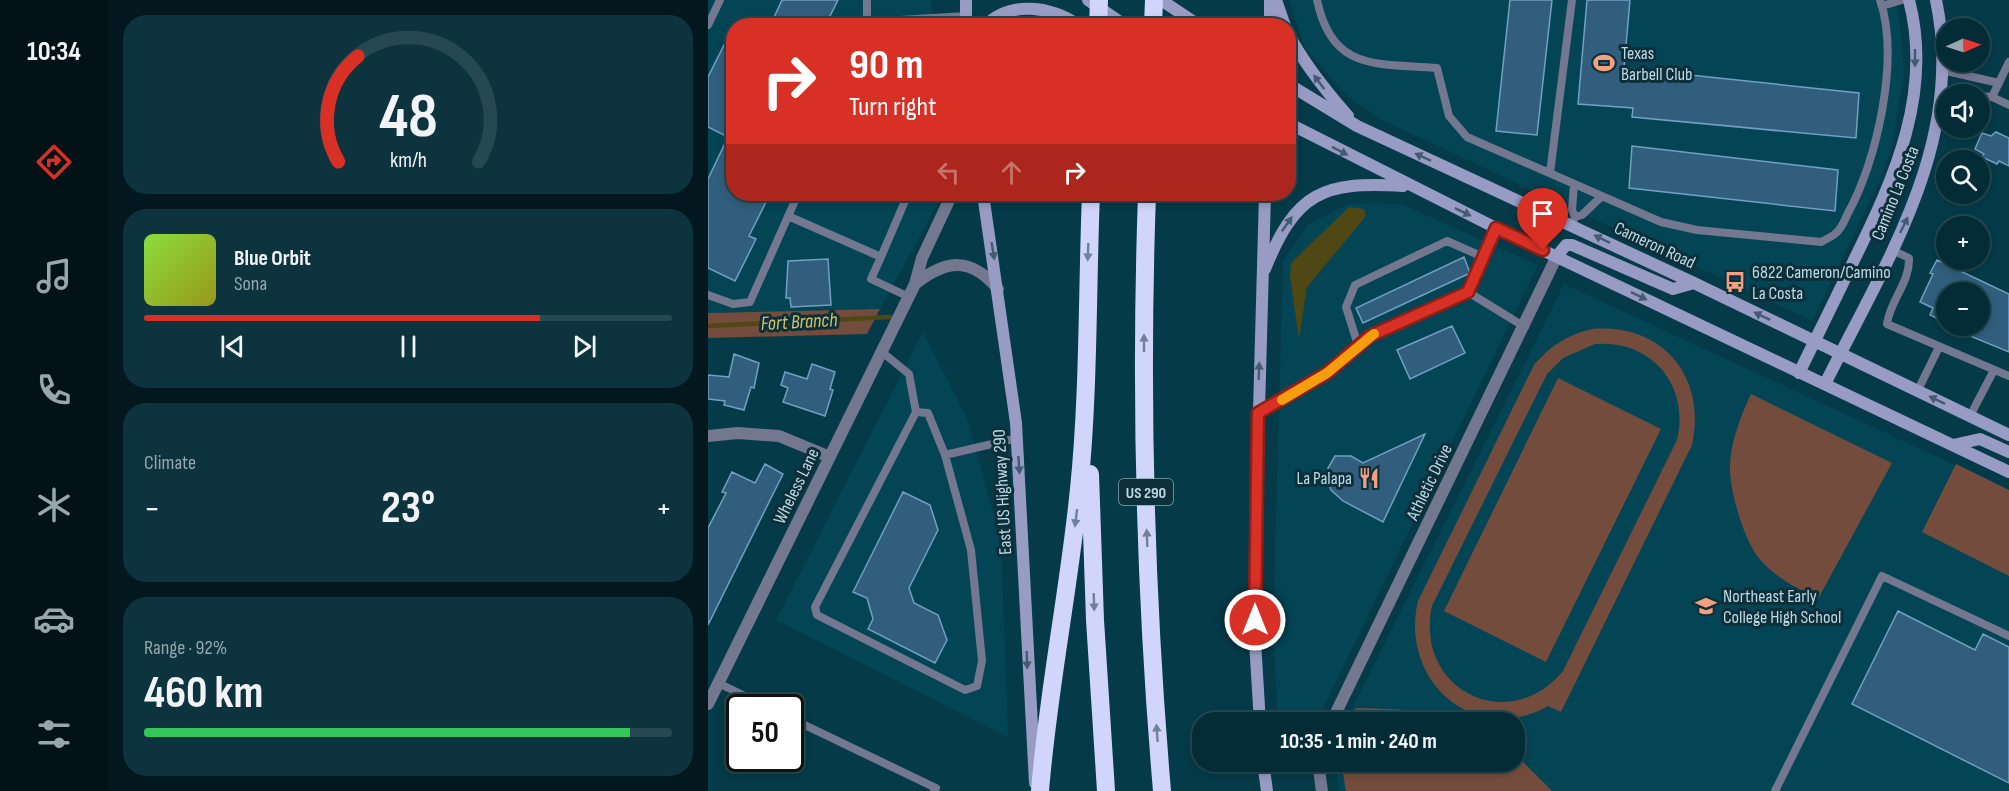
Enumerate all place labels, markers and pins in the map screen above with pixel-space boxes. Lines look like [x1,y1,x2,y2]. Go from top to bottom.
place label: Texas Barbell Club [1621,43,1693,85]
sports icon: Texas Barbell Club [1592,51,1616,75]
pin [1517,188,1568,250]
place label: 6822 Cameron/Camino La Costa [1752,262,1891,304]
bus stop icon: 6822 Cameron/Camino La Costa [1723,270,1747,294]
restaurant icon: La Palapa [1357,466,1381,490]
place label: La Palapa [1297,468,1352,489]
place label: Northeast Early College High School [1723,586,1841,628]
school or university icon: Northeast Early College High School [1694,594,1718,618]

